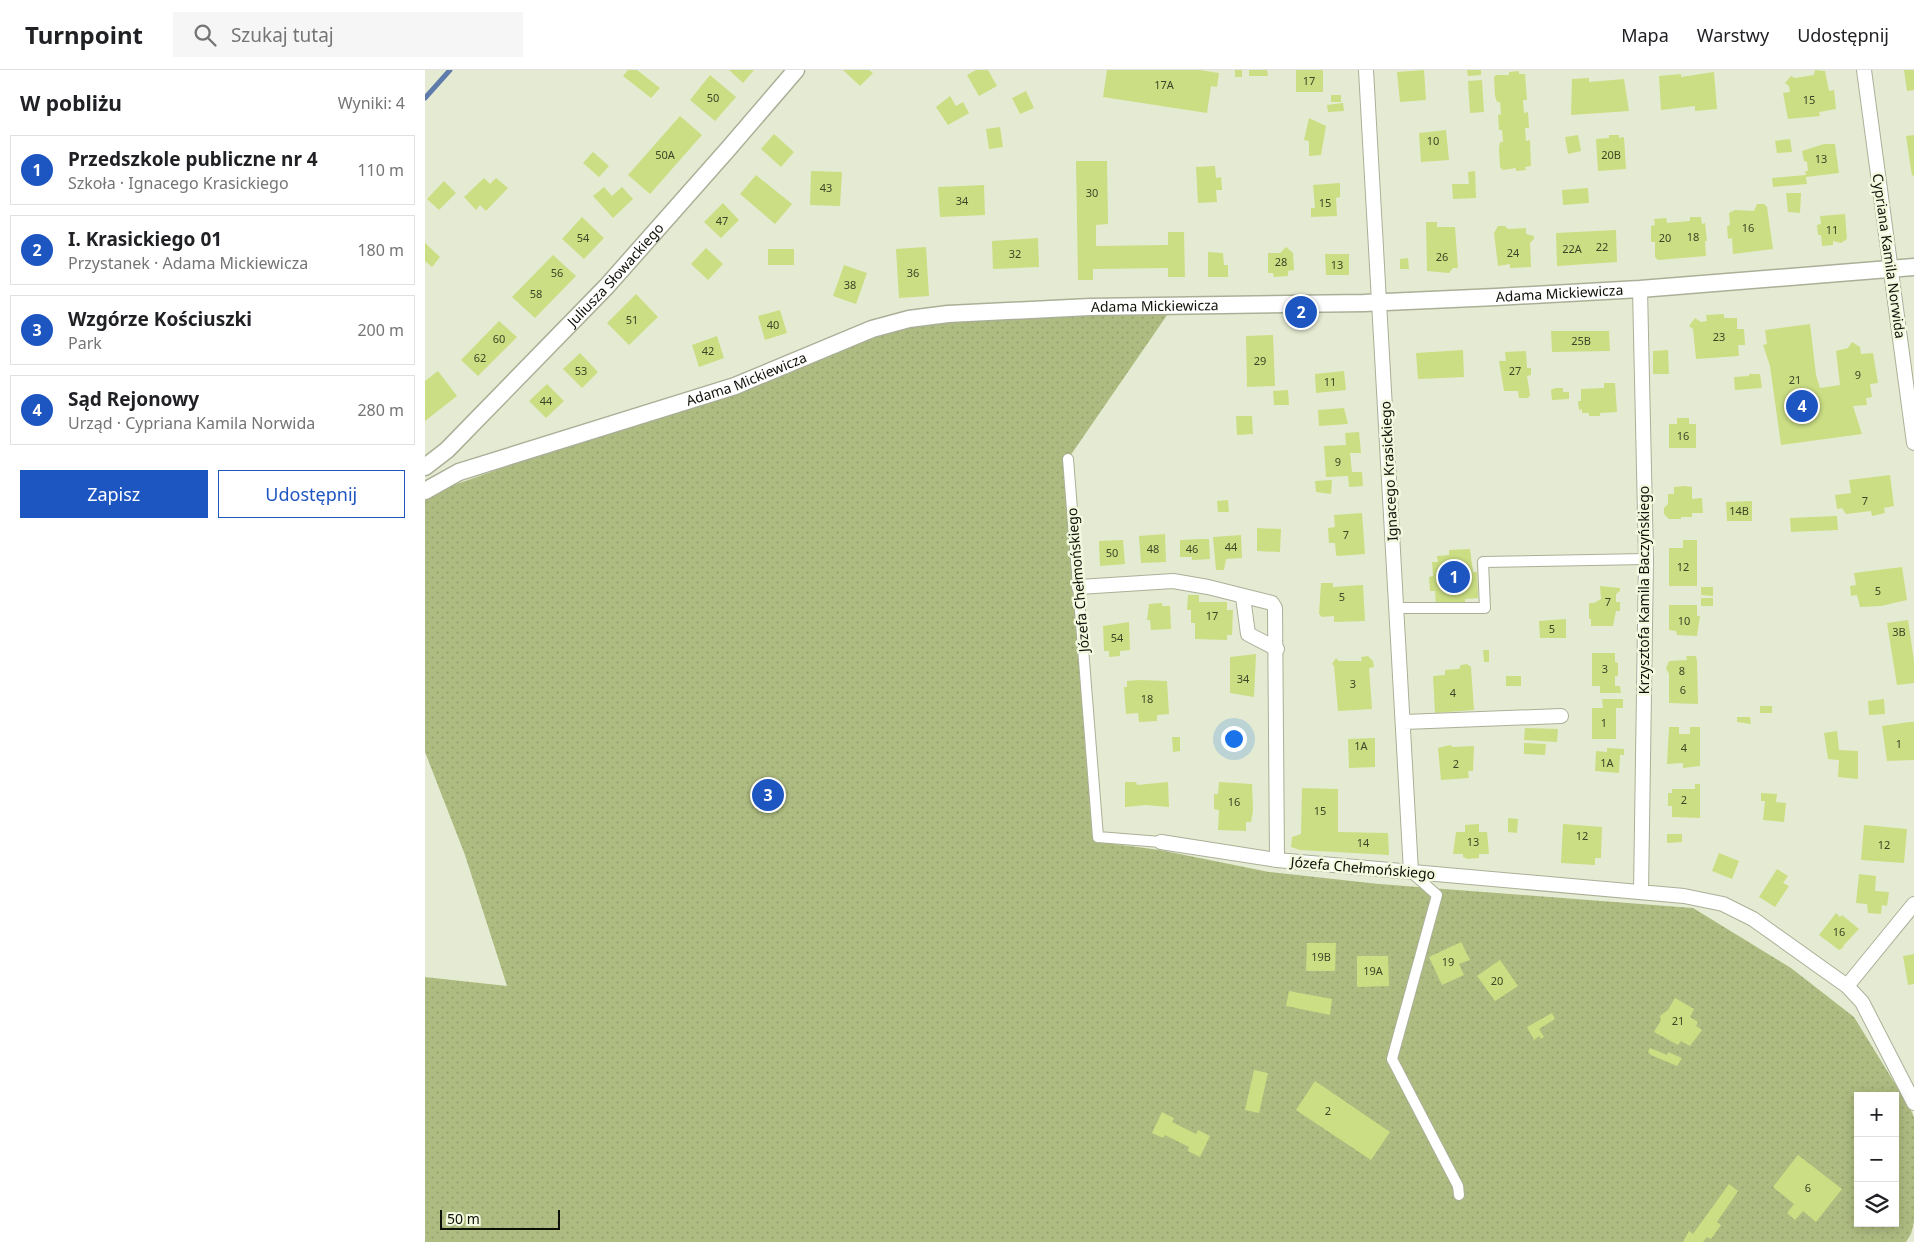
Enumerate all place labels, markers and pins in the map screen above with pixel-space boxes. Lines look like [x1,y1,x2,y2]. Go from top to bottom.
pin: 2 [1285,293,1317,331]
pin: 4 [1786,387,1818,425]
pin: 1 [1438,558,1470,596]
pin: 3 [752,776,784,814]

